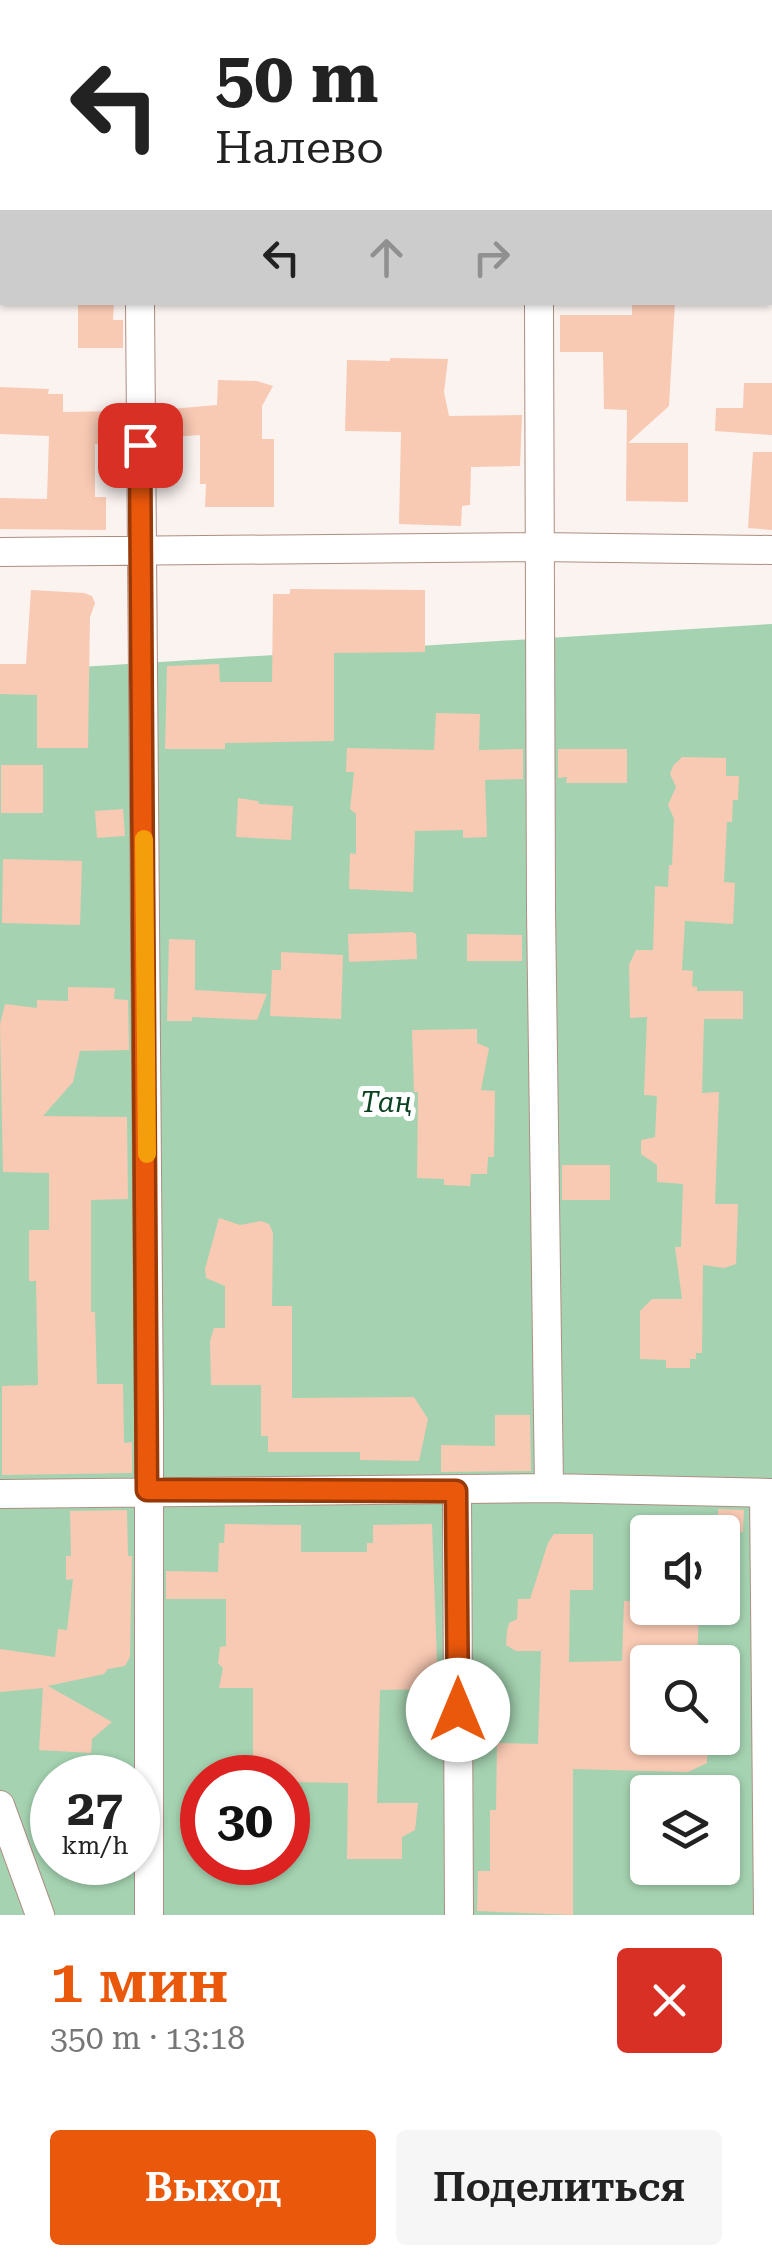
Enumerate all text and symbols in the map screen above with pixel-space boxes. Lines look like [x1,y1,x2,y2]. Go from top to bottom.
text: 50 m [215,37,379,119]
icon: left [50,40,180,170]
text: Налево [215,121,384,174]
icon: left [254,230,309,285]
icon: ahead [359,230,414,285]
icon: right [464,230,519,285]
pin [98,403,183,488]
icon: arrive [113,418,168,473]
park label: Таң [360,1086,412,1119]
map controls [630,1515,740,1885]
button: sound [630,1515,740,1625]
button: search [630,1645,740,1755]
position arrow [406,1658,510,1762]
speed limit sign: 30 [180,1755,310,1885]
button: layers [630,1775,740,1885]
text: 27 [67,1779,123,1837]
text: km/h [62,1831,128,1860]
text: 1 мин [50,1946,228,2017]
button: close [617,1948,722,2053]
text: 350 m · 13:18 [50,2019,245,2057]
button: Выход [50,2130,376,2245]
button: Поделиться [396,2130,722,2245]

